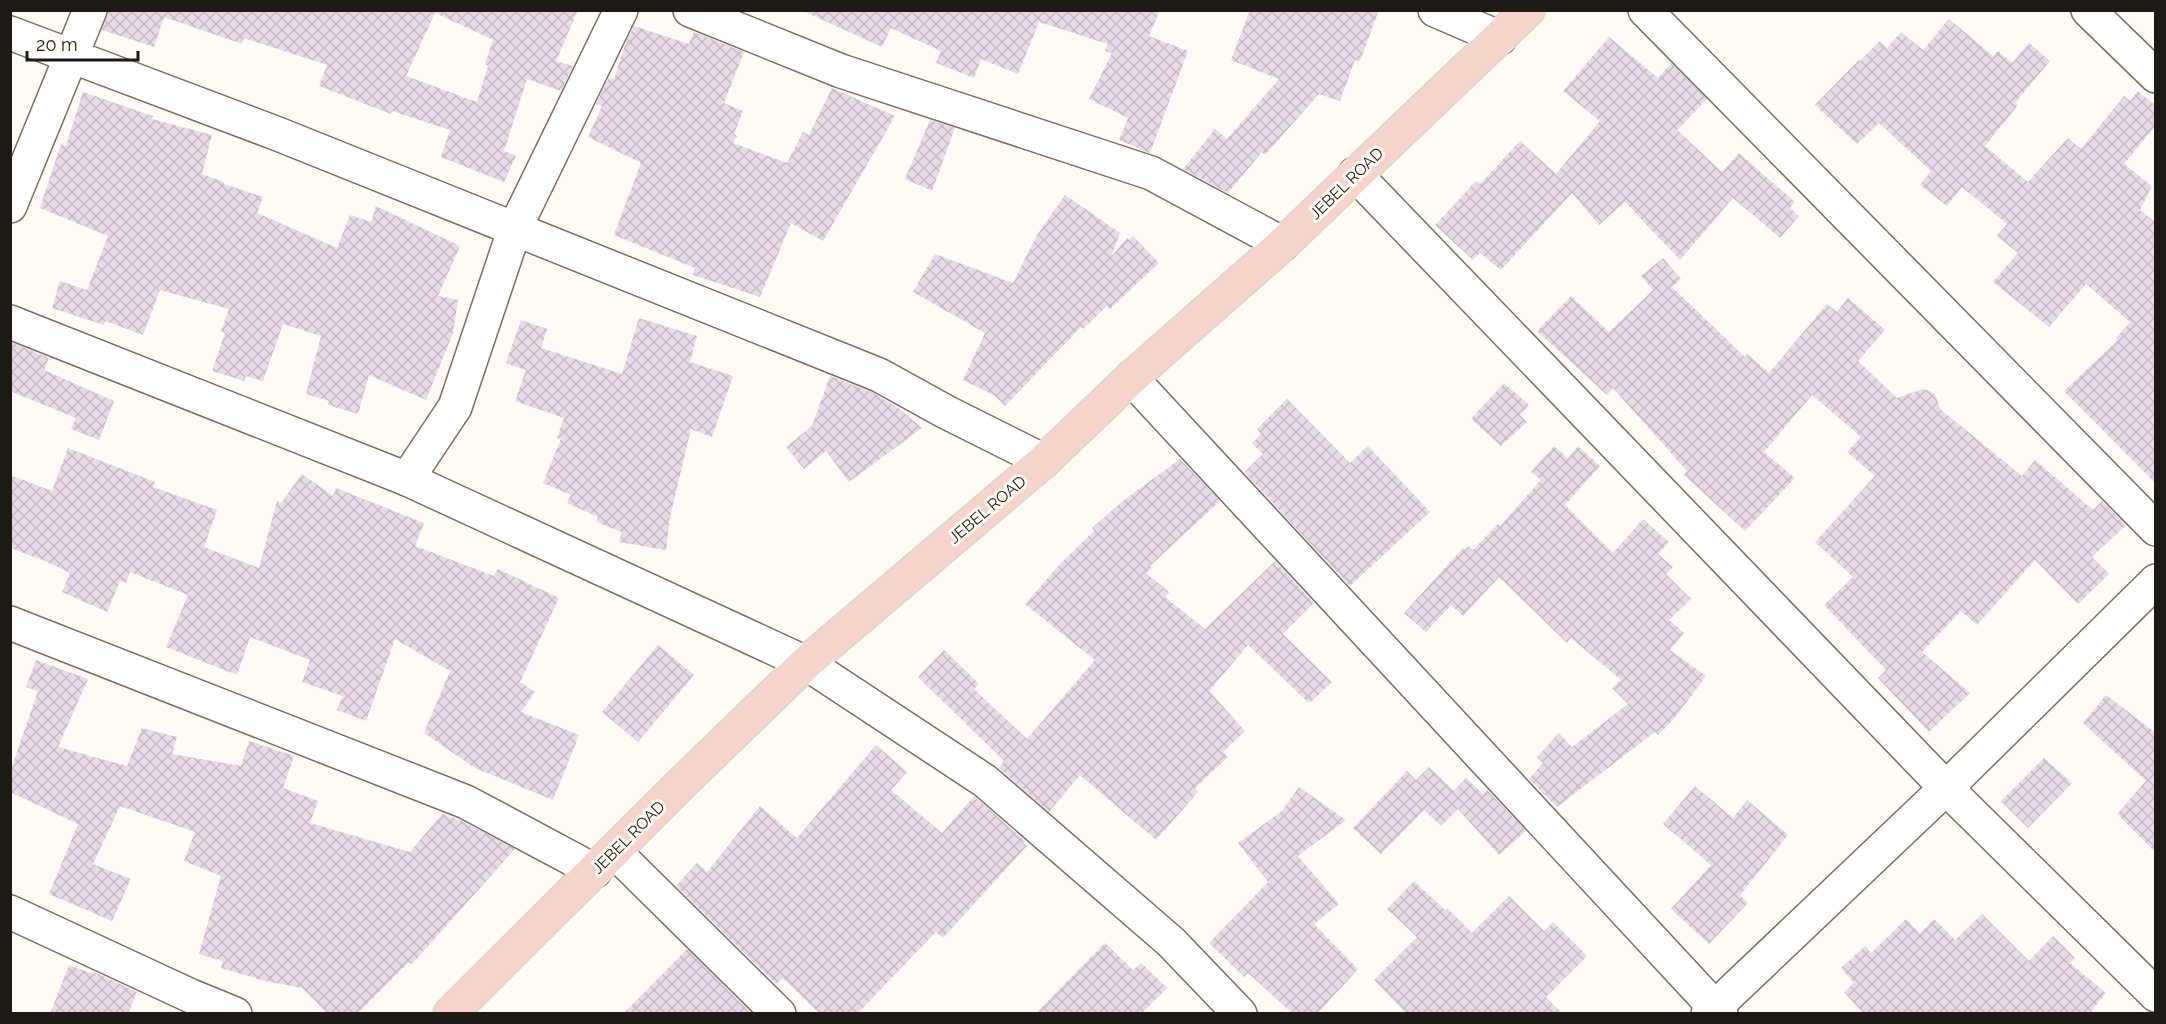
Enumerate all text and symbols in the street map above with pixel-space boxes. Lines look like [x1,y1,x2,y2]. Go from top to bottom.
scale bar [27,24,138,62]
text: 20 m [36,34,78,55]
street label: JEBEL ROAD [1306,143,1387,223]
street label: JEBEL ROAD [945,472,1030,547]
street label: JEBEL ROAD [588,797,669,878]

